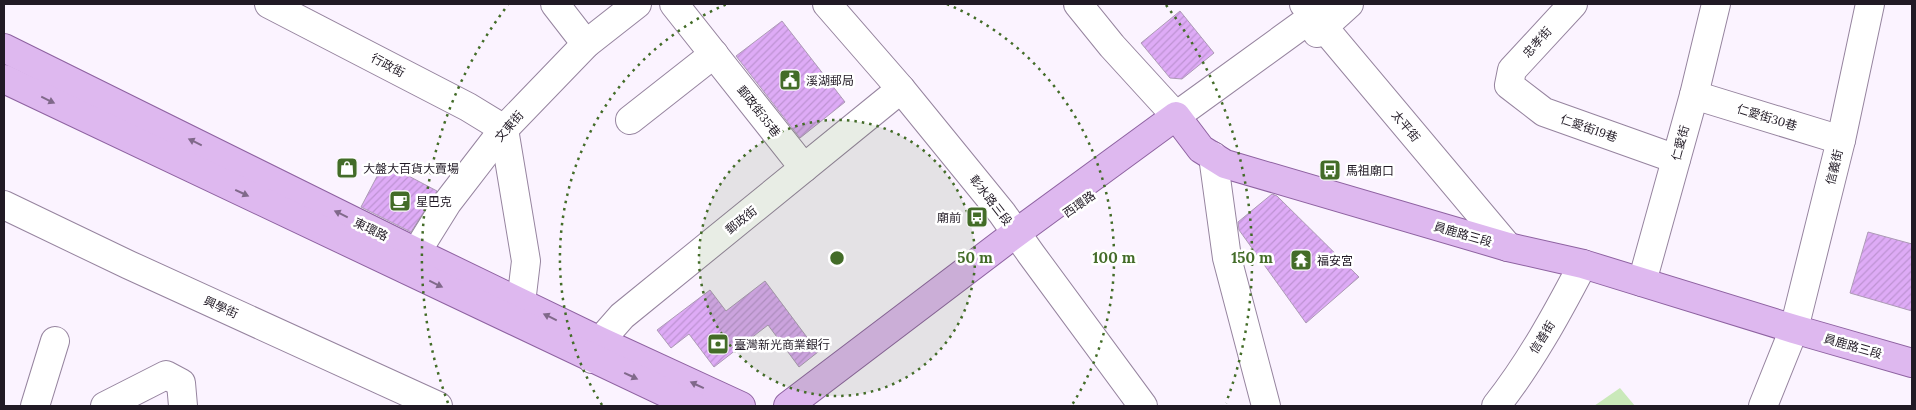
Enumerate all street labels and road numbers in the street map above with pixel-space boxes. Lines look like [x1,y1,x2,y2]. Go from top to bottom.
street label: 忠孝街 [1519,24,1555,60]
street label: 行政街 [369,50,407,80]
street label: 郵政街35巷 [734,82,784,140]
street label: 仁愛街30巷 [1735,101,1799,133]
street label: 文東街 [492,107,526,145]
street label: 太平街 [1389,107,1423,145]
street label: 仁愛街19巷 [1559,111,1619,145]
street label: 仁愛街 [1668,124,1692,162]
street label: 信義街 [1822,148,1846,186]
street label: 彰水路三段 [967,172,1015,228]
street label: 西環路 [1060,188,1098,220]
street label: 郵政街 [722,203,760,237]
street label: 東環路 [352,214,390,244]
street label: 員鹿路三段 [1432,219,1494,249]
street label: 興學街 [201,293,241,321]
street label: 信善街 [1526,318,1558,356]
street label: 員鹿路三段 [1822,331,1884,361]

